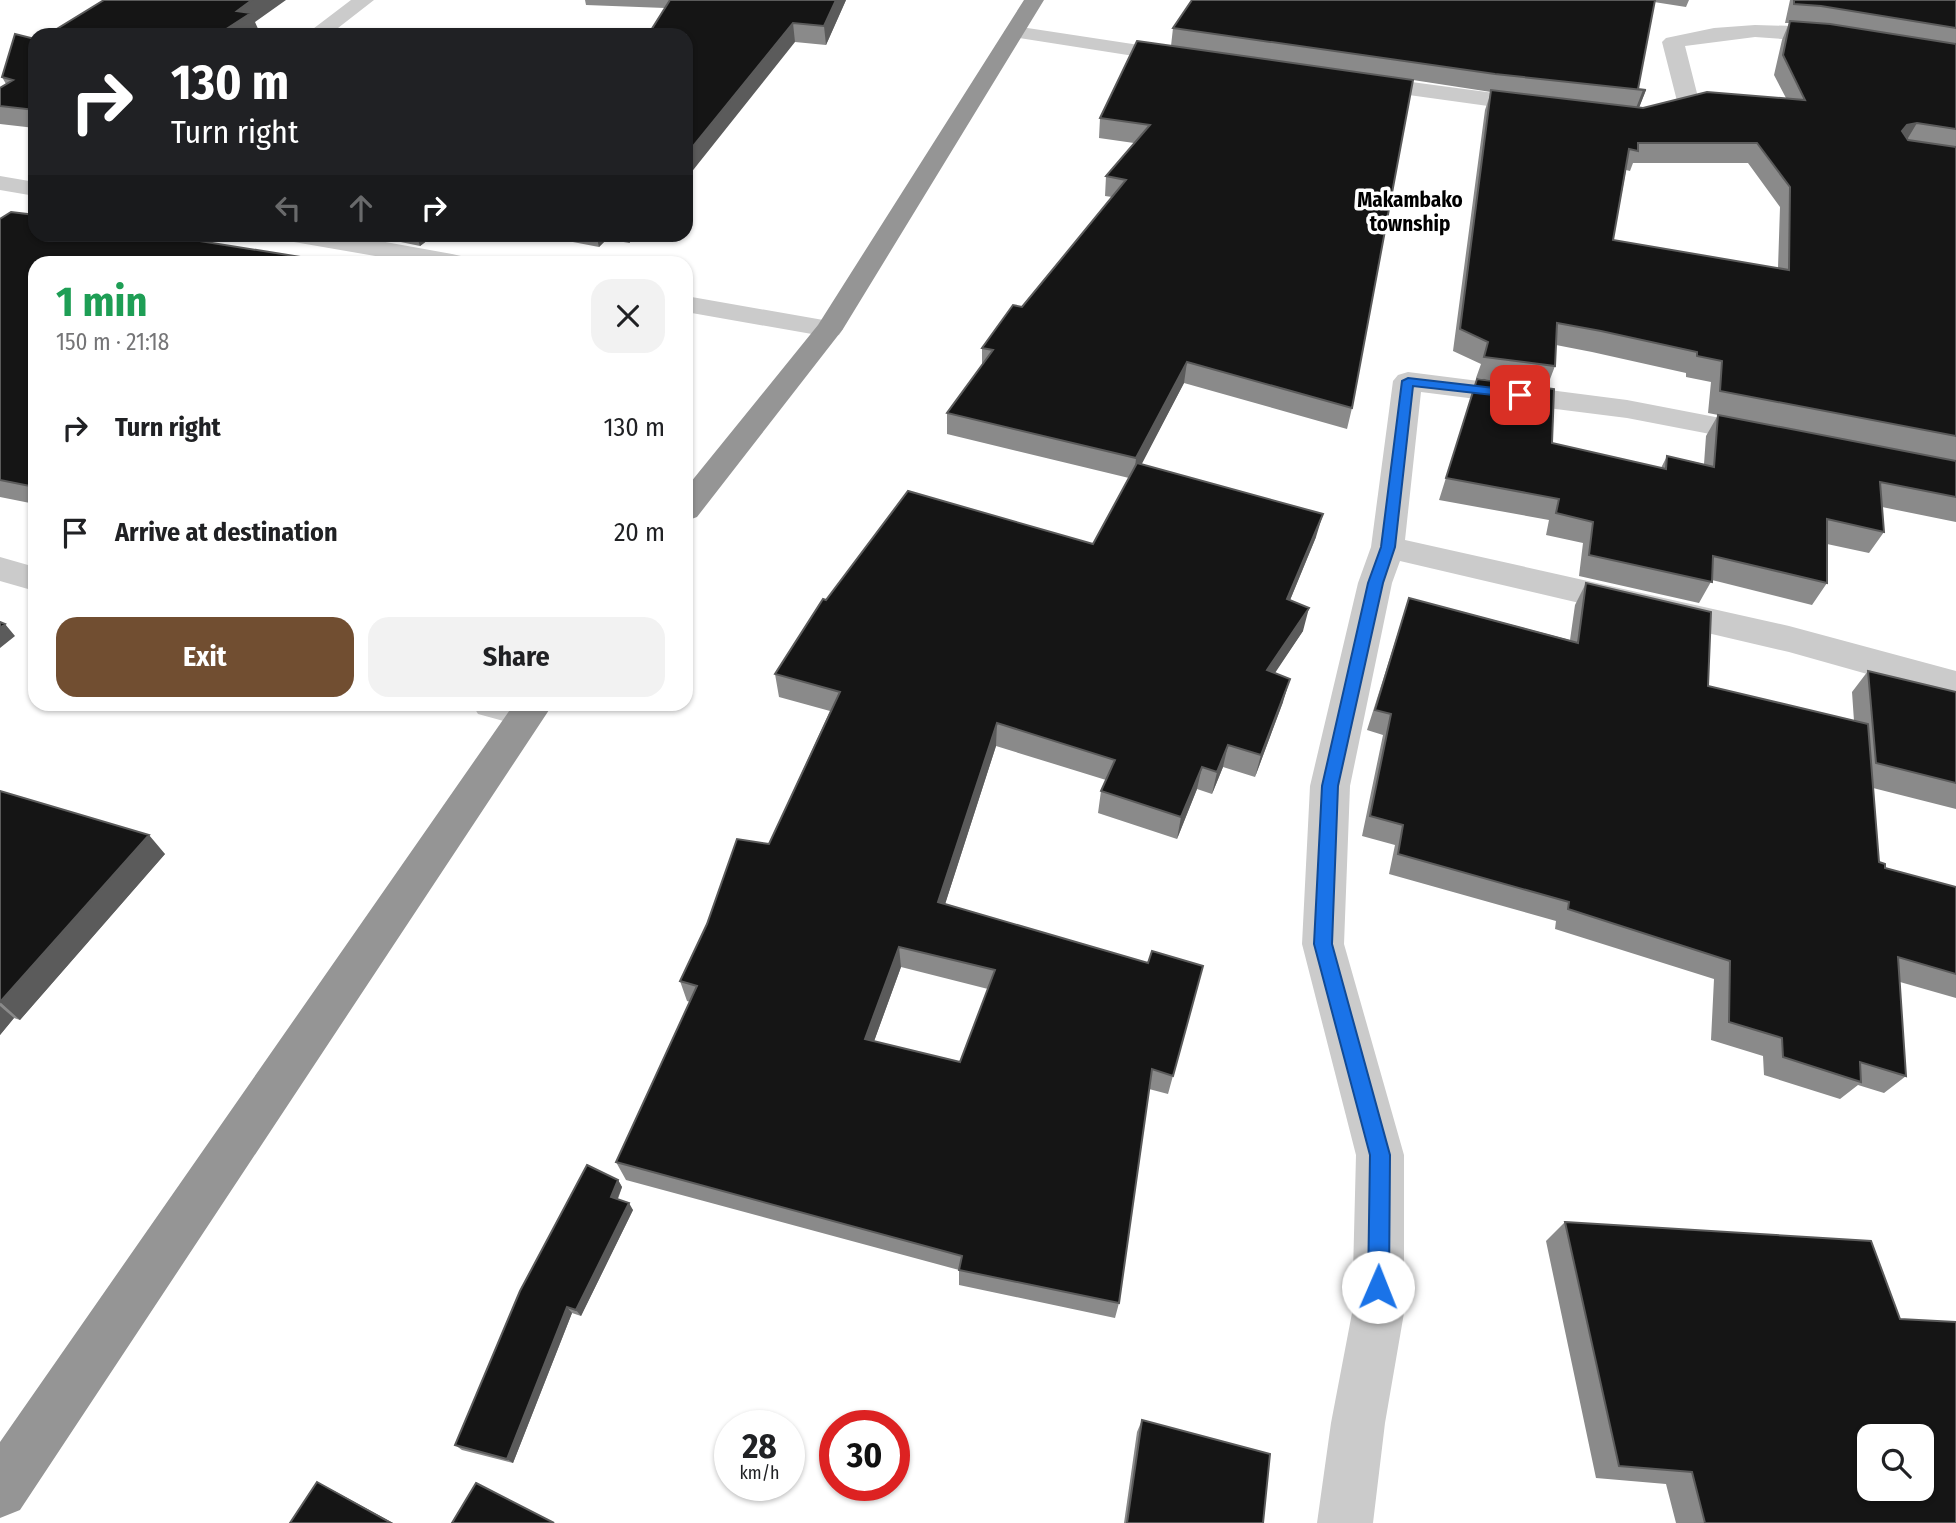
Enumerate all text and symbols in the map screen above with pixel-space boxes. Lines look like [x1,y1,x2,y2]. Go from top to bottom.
text: 130 m [171,53,289,112]
icon: right [56,56,147,147]
text: Turn right [171,113,298,151]
district label: Makambako township [1357,187,1463,237]
icon: left [269,189,307,227]
icon: ahead [342,189,380,227]
icon: right [415,189,453,227]
text: 1 min [56,277,147,327]
button: close [591,279,665,353]
text: 150 m · 21:18 [56,328,169,356]
pin [1490,365,1550,425]
icon: arrive [1501,376,1539,414]
icon: right [56,409,94,447]
text: Turn right [115,412,221,443]
text: 130 m [603,412,665,443]
icon: arrive [56,514,94,552]
text: Arrive at destination [115,517,338,548]
text: 20 m [614,517,665,548]
button: Exit [56,617,354,697]
button: Share [368,617,665,697]
position arrow [1341,1250,1415,1324]
speed limit sign: 30 [819,1410,910,1501]
map controls [1857,1424,1934,1501]
button: search [1857,1424,1934,1501]
text: 28 [742,1425,777,1467]
text: km/h [739,1462,780,1484]

